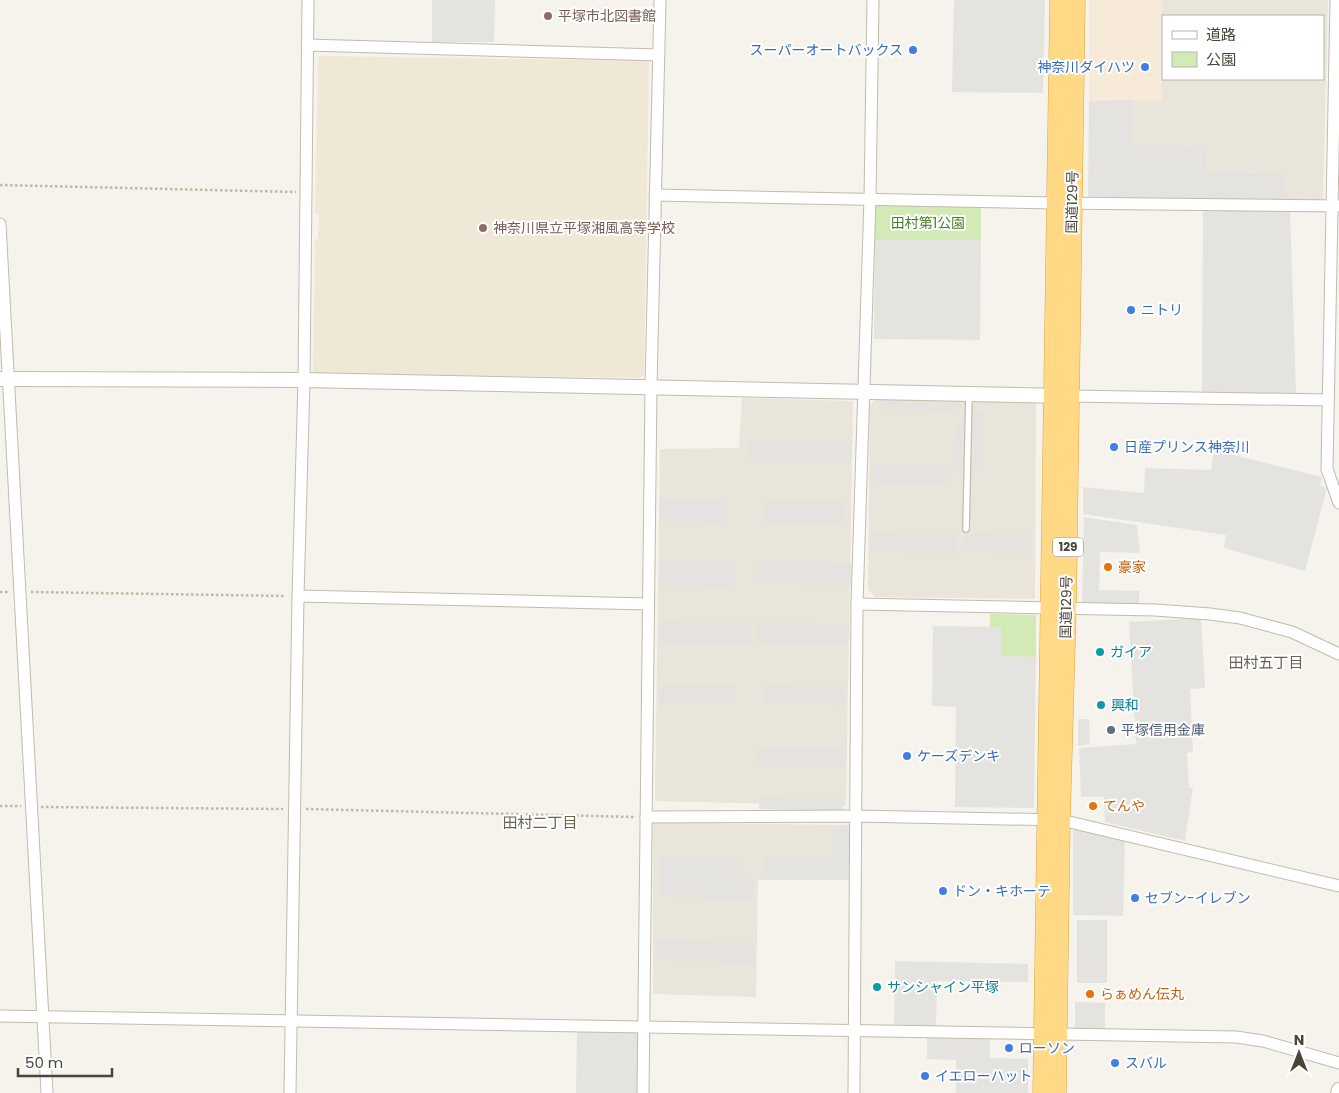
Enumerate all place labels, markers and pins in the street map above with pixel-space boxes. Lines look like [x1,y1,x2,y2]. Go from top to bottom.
place label: 平塚市北図書館 [558,6,656,26]
marker: 平塚市北図書館 [542,10,554,22]
place label: スーパーオートバックス [750,40,903,60]
marker: スーパーオートバックス [907,44,919,56]
place label: 神奈川ダイハツ [1037,57,1135,77]
marker: 神奈川ダイハツ [1139,61,1151,73]
place label: 神奈川県立平塚湘風高等学校 [493,218,675,238]
marker: 神奈川県立平塚湘風高等学校 [477,222,489,234]
place label: ニトリ [1141,300,1183,320]
marker: ニトリ [1125,304,1137,316]
place label: 日産プリンス神奈川 [1124,437,1250,457]
marker: 日産プリンス神奈川 [1108,441,1120,453]
place label: 豪家 [1118,557,1146,577]
marker: 豪家 [1102,561,1114,573]
place label: ガイア [1110,642,1152,662]
marker: ガイア [1094,646,1106,658]
place label: 興和 [1111,695,1139,715]
marker: 興和 [1095,699,1107,711]
place label: 平塚信用金庫 [1121,720,1205,740]
marker: 平塚信用金庫 [1105,724,1117,736]
place label: ケーズデンキ [917,746,1000,766]
marker: ケーズデンキ [901,750,913,762]
place label: てんや [1103,796,1145,816]
marker: てんや [1087,800,1099,812]
place label: ドン・キホーテ [953,881,1051,901]
marker: ドン・キホーテ [937,885,949,897]
place label: セブン-イレブン [1145,888,1251,908]
marker: セブン-イレブン [1129,892,1141,904]
place label: サンシャイン平塚 [887,977,999,997]
marker: サンシャイン平塚 [871,981,883,993]
place label: らぁめん伝丸 [1100,984,1184,1004]
marker: らぁめん伝丸 [1084,988,1096,1000]
place label: ローソン [1019,1038,1075,1058]
marker: ローソン [1003,1042,1015,1054]
place label: スバル [1125,1053,1167,1073]
marker: スバル [1109,1057,1121,1069]
place label: イエローハット [935,1066,1033,1086]
marker: イエローハット [919,1070,931,1082]

